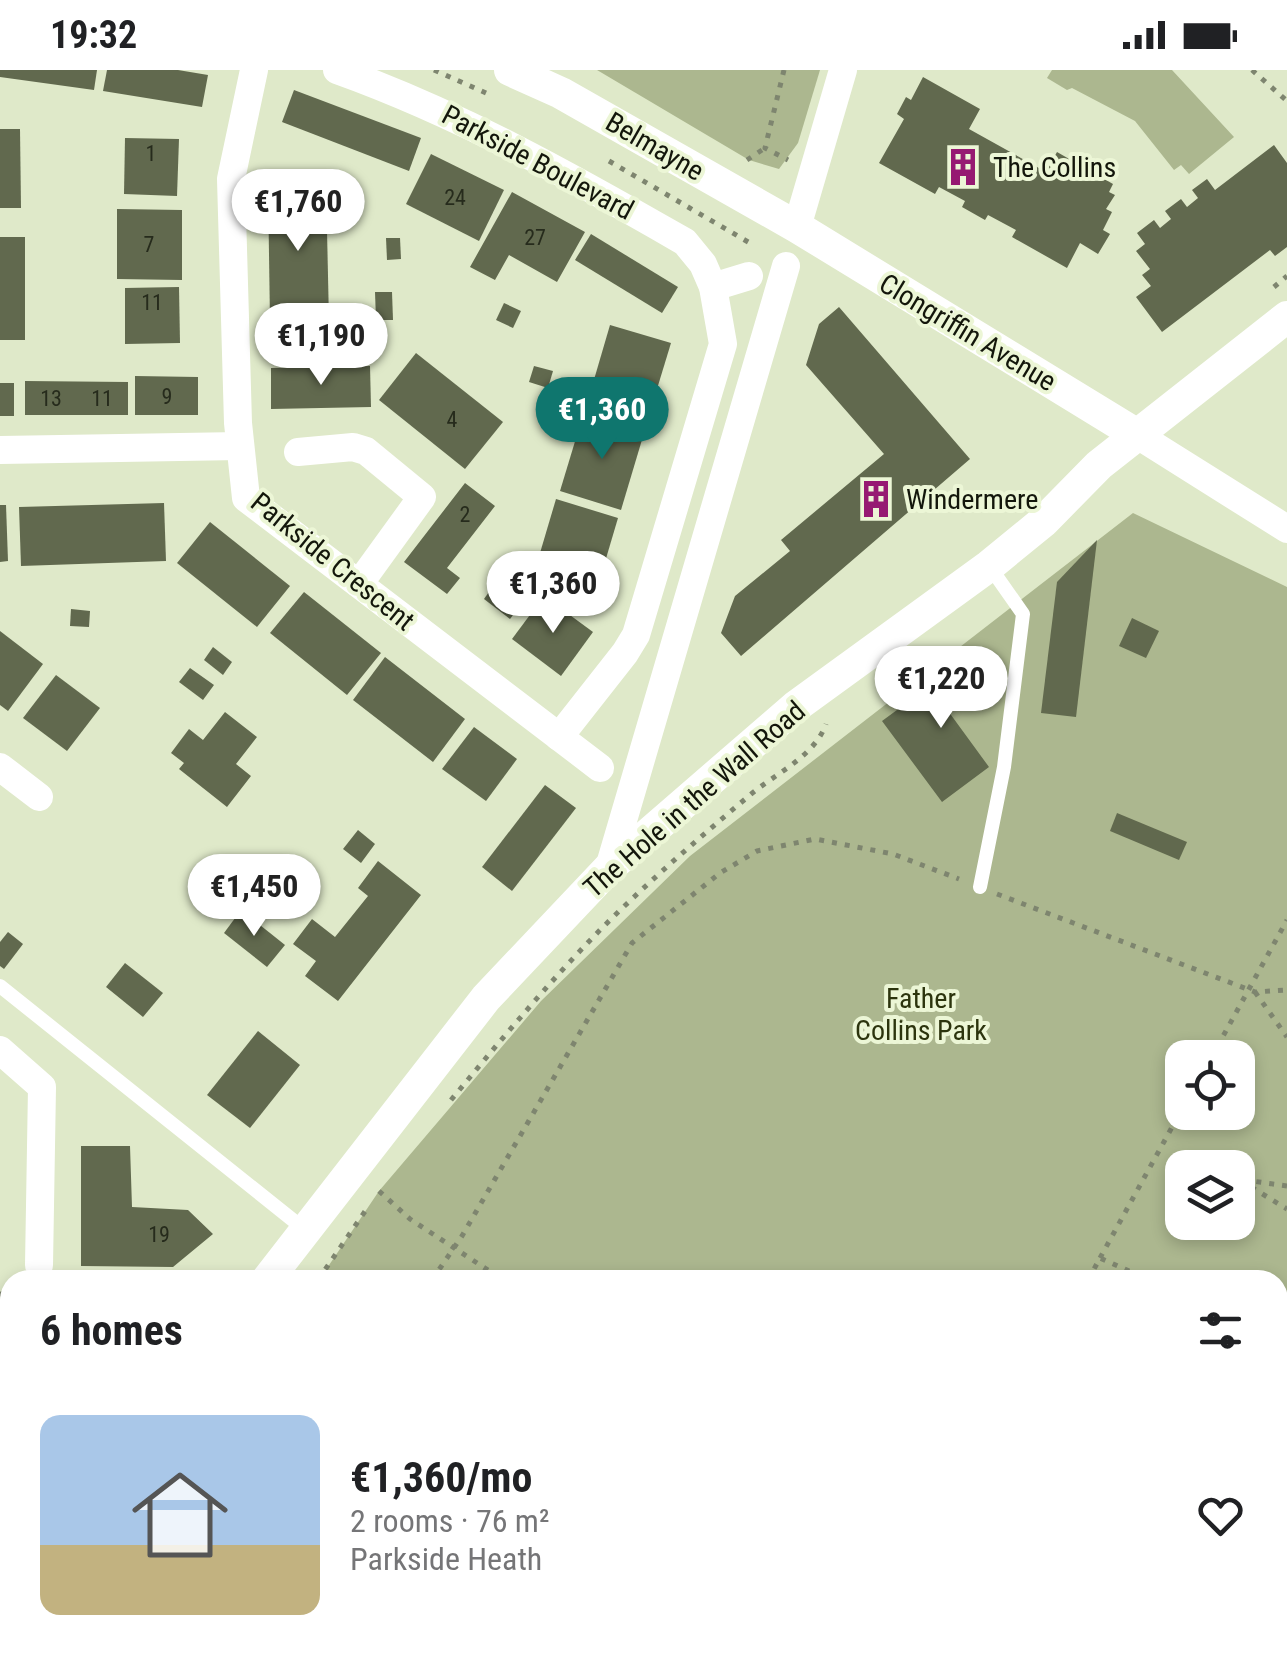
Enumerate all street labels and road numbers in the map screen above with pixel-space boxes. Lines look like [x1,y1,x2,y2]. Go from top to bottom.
street label: Parkside Boulevard [436,98,639,227]
street label: Belmayne [600,105,710,188]
street label: Clongriffin Avenue [873,267,1062,398]
street label: Parkside Crescent [244,485,421,637]
street label: The Hole in the Wall Road [577,694,812,905]

